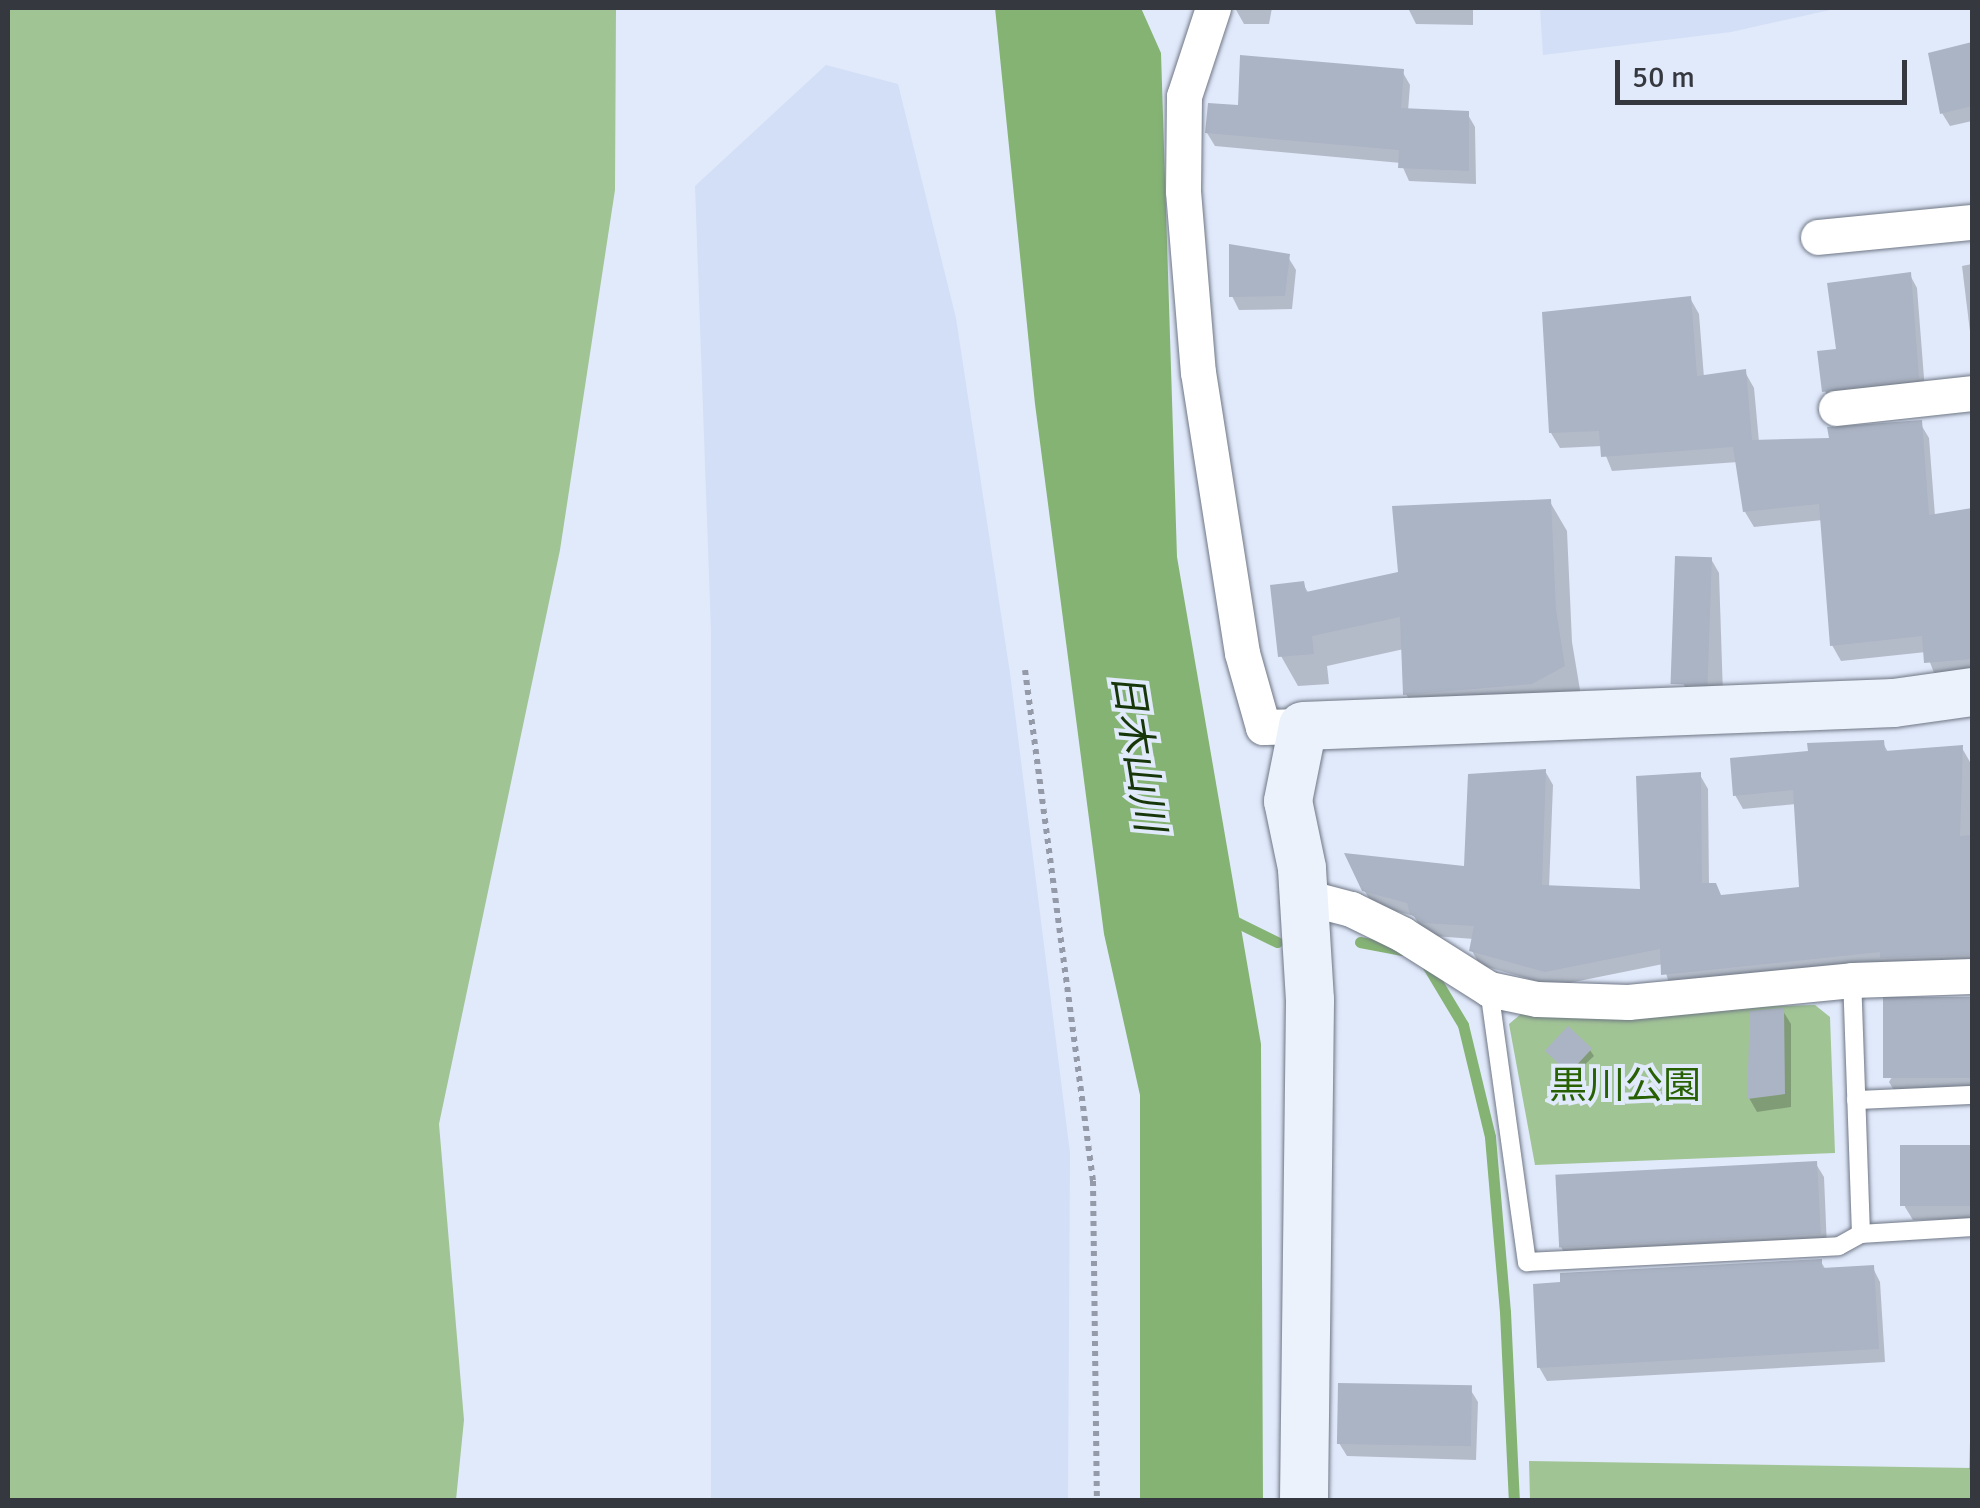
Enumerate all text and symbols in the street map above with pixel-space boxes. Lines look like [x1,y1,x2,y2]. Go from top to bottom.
scale bar [1620,40,1912,102]
text: 50 m [1632,59,1695,96]
water label: 日木山川 [1102,669,1174,835]
park label: 黒川公園 [1549,1063,1701,1109]

